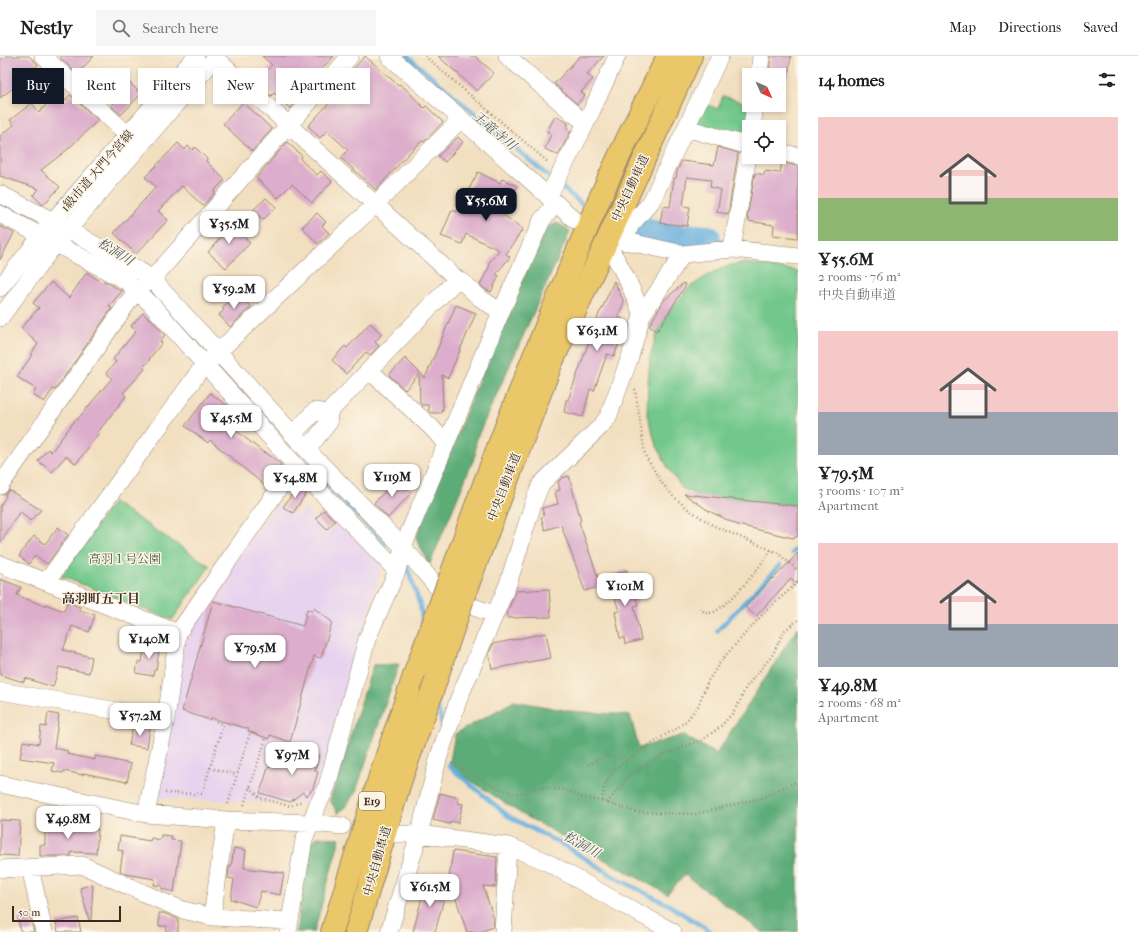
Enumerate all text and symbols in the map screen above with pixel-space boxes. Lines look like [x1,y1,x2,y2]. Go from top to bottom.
search box [96,10,376,46]
text: Nestly [20,17,72,39]
icon: search [110,17,132,39]
text: Search here [142,19,218,37]
text: Map [949,19,976,36]
text: Directions [998,19,1061,36]
text: Saved [1083,19,1118,36]
chip: Buy [12,68,64,104]
chip: Rent [72,68,130,104]
chip: Filters [138,68,205,104]
chip: New [213,68,268,104]
chip: Apartment [276,68,370,104]
north arrow [742,68,786,112]
map controls [742,68,786,164]
icon: filters [1096,69,1118,91]
text: 14 homes [818,70,885,90]
water label: 王竜寺川 [470,108,521,154]
button: locate [742,120,786,164]
street label: 1級市道 大門今宮線 [58,128,136,214]
icon: home [932,143,1004,215]
street label: 中央自動車道 [608,152,652,224]
pin: ¥55.6M [453,188,519,222]
text: ¥55.6M [465,193,507,208]
pin: ¥35.5M [196,211,262,245]
text: ¥35.5M [209,216,249,231]
water label: 松洞川 [95,235,138,269]
text: ¥55.6M [818,249,874,269]
text: 2 rooms · 76 m² [818,269,900,284]
pin: ¥59.2M [201,276,267,310]
text: ¥59.2M [212,281,256,296]
text: 中央自動車道 [818,287,896,302]
pin: ¥63.1M [564,318,630,352]
text: ¥63.1M [576,323,618,338]
icon: home [932,357,1004,429]
pin: ¥45.5M [198,405,264,439]
text: ¥45.5M [210,410,252,425]
street label: 中央自動車道 [485,451,523,523]
text: ¥79.5M [818,463,874,483]
pin: ¥119M [364,464,420,498]
pin: ¥54.8M [262,465,328,499]
text: ¥119M [373,469,411,484]
text: ¥54.8M [273,470,317,485]
text: 3 rooms · 107 m² [818,483,904,498]
text: Apartment [818,498,879,513]
park label: 高羽１号公園 [89,552,161,566]
icon: home [932,569,1004,641]
pin: ¥101M [597,573,653,607]
text: ¥101M [606,578,644,593]
district label: 高羽町五丁目 [62,591,140,606]
pin: ¥140M [121,626,177,660]
text: ¥140M [128,631,170,646]
pin: ¥79.5M [222,635,288,669]
text: ¥79.5M [234,640,276,655]
text: ¥49.8M [818,675,878,695]
text: 2 rooms · 68 m² [818,695,901,710]
pin: ¥57.2M [107,703,173,737]
text: ¥57.2M [119,708,161,723]
text: Apartment [818,710,879,725]
pin: ¥97M [268,742,316,776]
text: ¥97M [274,747,310,762]
road number: E19 [359,792,385,810]
pin: ¥49.8M [35,806,101,840]
text: ¥49.8M [45,811,91,826]
street label: 中央自動車道 [360,824,394,898]
water label: 松洞川 [561,828,604,862]
pin: ¥61.5M [397,874,463,908]
text: ¥61.5M [409,879,451,894]
scale bar [12,904,121,923]
text: 50 m [18,906,40,919]

